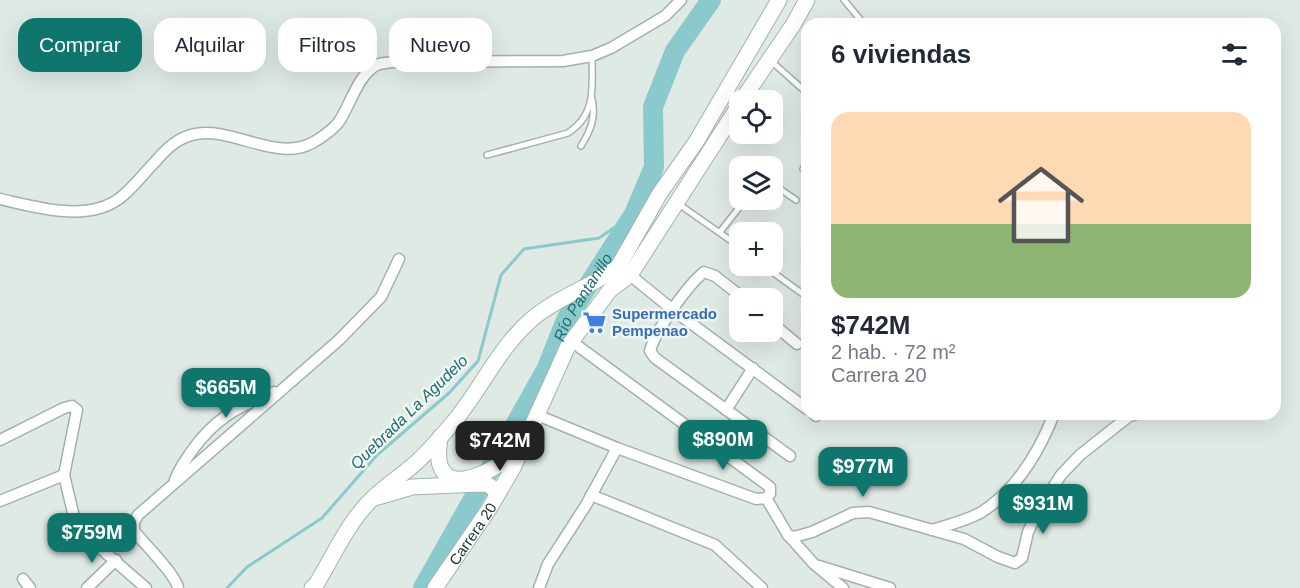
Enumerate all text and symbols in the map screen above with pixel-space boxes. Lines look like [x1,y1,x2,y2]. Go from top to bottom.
chip: Comprar [18,18,142,72]
chip: Alquilar [154,18,266,72]
chip: Filtros [278,18,377,72]
chip: Nuevo [389,18,492,72]
icon: filters [1218,38,1251,71]
text: 6 viviendas [831,39,971,69]
map controls [729,90,783,342]
button: locate [729,90,783,144]
icon: home [987,151,1095,259]
button: layers [729,156,783,210]
button: + [729,222,783,276]
water label: Río Pantanillo [550,250,615,344]
button: − [729,288,783,342]
place label: Supermercado Pempenao [612,305,717,339]
supermarket icon: Supermercado Pempenao [581,309,607,335]
text: $742M [831,310,911,340]
text: 2 hab. · 72 m² [831,341,956,363]
water label: Quebrada La Agudelo [347,352,471,472]
text: Carrera 20 [831,364,927,386]
pin: $665M [184,368,268,419]
text: $665M [195,376,257,398]
pin: $890M [681,420,765,471]
pin: $742M [458,421,542,472]
text: $890M [692,428,754,450]
text: $742M [469,429,531,451]
pin: $977M [821,447,905,498]
text: $977M [832,455,894,477]
pin: $931M [1001,484,1085,535]
text: $931M [1012,492,1074,514]
street label: Carrera 20 [445,499,499,568]
pin: $759M [50,513,134,564]
text: $759M [61,521,123,543]

